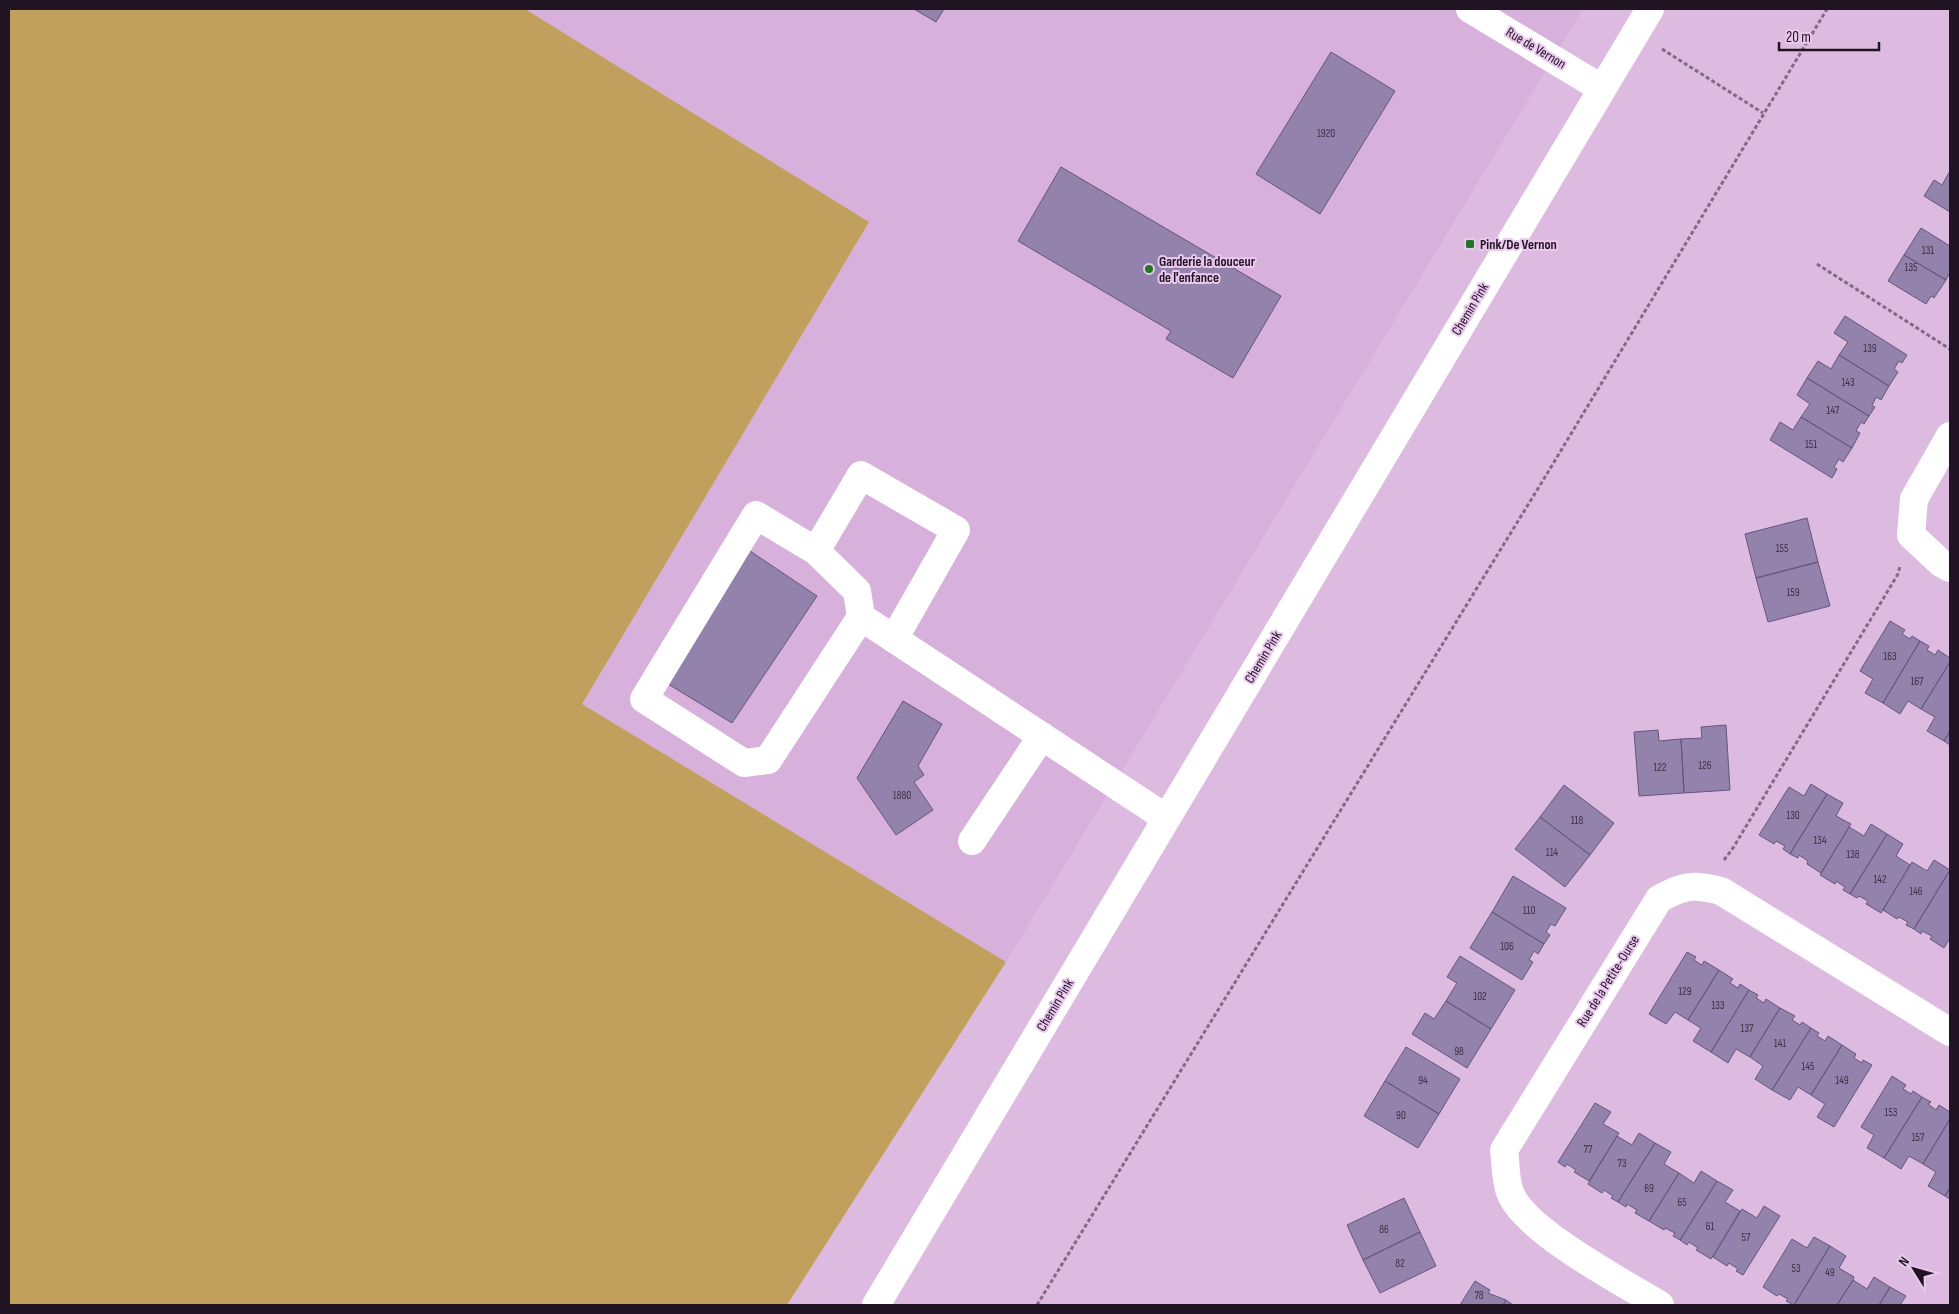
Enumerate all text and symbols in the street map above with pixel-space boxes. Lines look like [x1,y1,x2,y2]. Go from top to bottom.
scale bar [1779,20,1879,52]
street label: Rue de Vernon [1503,23,1569,73]
text: 20 m [1786,28,1811,47]
house number: 1920 [1317,127,1335,140]
place label: Pink/De Vernon [1480,236,1557,253]
marker: Pink/De Vernon [1464,238,1476,250]
house number: 131 [1922,244,1934,257]
place label: Garderie la douceur de l'enfance [1159,253,1256,286]
house number: 135 [1905,261,1917,274]
marker: Garderie la douceur de l'enfance [1143,263,1155,275]
street label: Chemin Pink [1448,279,1493,338]
house number: 139 [1863,342,1877,355]
house number: 143 [1841,376,1855,389]
house number: 147 [1827,404,1840,417]
house number: 151 [1805,438,1817,451]
house number: 155 [1776,542,1788,555]
house number: 159 [1786,586,1800,599]
street label: Chemin Pink [1241,627,1286,686]
house number: 163 [1883,650,1897,663]
house number: 167 [1910,675,1924,688]
house number: 126 [1698,759,1712,772]
house number: 122 [1653,761,1667,774]
house number: 1880 [893,789,911,802]
house number: 130 [1786,809,1800,822]
house number: 118 [1571,814,1583,827]
house number: 134 [1813,834,1827,847]
house number: 114 [1546,846,1559,859]
house number: 138 [1846,848,1860,861]
house number: 142 [1873,873,1887,886]
house number: 146 [1909,885,1923,898]
house number: 110 [1523,904,1535,917]
street label: Rue de la Petite-Ourse [1573,932,1643,1030]
house number: 106 [1500,940,1514,953]
street label: Chemin Pink [1033,975,1078,1034]
house number: 129 [1678,985,1692,998]
house number: 102 [1473,990,1487,1003]
house number: 133 [1711,999,1725,1012]
house number: 137 [1741,1022,1754,1035]
house number: 141 [1774,1037,1786,1050]
house number: 98 [1454,1045,1464,1058]
house number: 145 [1802,1060,1814,1073]
house number: 94 [1418,1074,1428,1087]
house number: 149 [1835,1074,1849,1087]
house number: 153 [1885,1106,1898,1119]
house number: 90 [1396,1109,1406,1122]
house number: 157 [1912,1131,1925,1144]
house number: 77 [1584,1143,1593,1156]
house number: 73 [1617,1157,1627,1170]
house number: 69 [1644,1182,1654,1195]
house number: 65 [1677,1196,1687,1209]
house number: 61 [1706,1220,1714,1233]
house number: 86 [1379,1223,1389,1236]
house number: 57 [1742,1231,1751,1244]
north arrow [1889,1244,1939,1294]
text: N [1895,1253,1913,1270]
house number: 82 [1395,1257,1405,1270]
house number: 53 [1791,1262,1801,1275]
house number: 49 [1825,1266,1835,1279]
house number: 78 [1474,1289,1484,1302]

